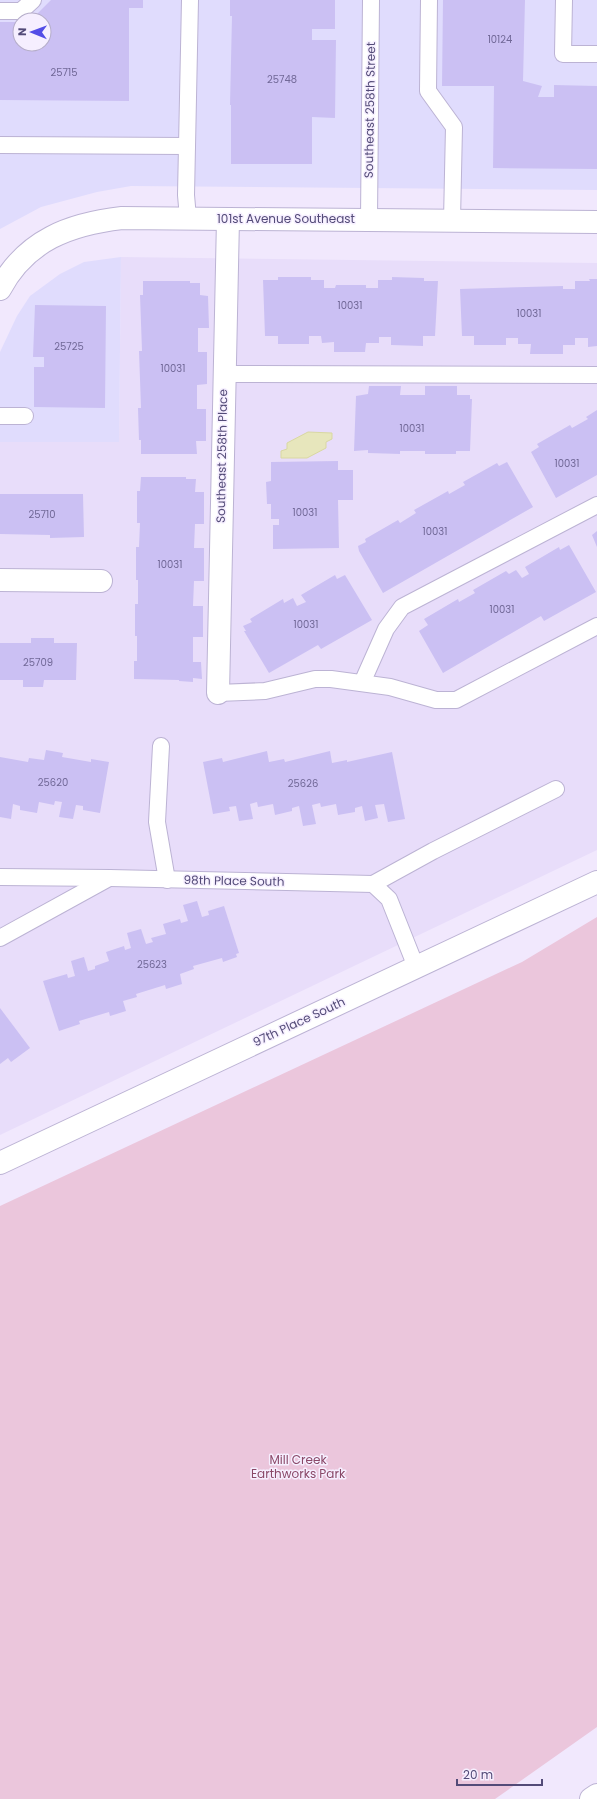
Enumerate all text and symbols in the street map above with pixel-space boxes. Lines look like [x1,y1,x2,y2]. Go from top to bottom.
north arrow [12,12,52,52]
text: N [14,28,30,36]
house number: 10124 [488,32,512,47]
street label: Southeast 258th Street [360,42,379,178]
house number: 25715 [51,65,77,80]
house number: 25748 [267,72,297,87]
street label: 101st Avenue Southeast [217,210,355,227]
house number: 10031 [338,298,362,313]
house number: 10031 [517,306,541,321]
house number: 25725 [54,339,84,354]
house number: 10031 [161,361,185,376]
street label: Southeast 258th Place [212,389,231,523]
house number: 10031 [400,421,424,436]
house number: 10031 [555,456,579,471]
house number: 10031 [293,505,317,520]
house number: 25710 [29,507,55,522]
house number: 10031 [423,524,447,539]
house number: 10031 [158,557,182,572]
house number: 10031 [490,602,514,617]
house number: 10031 [294,617,318,632]
house number: 25709 [23,655,53,670]
house number: 25620 [38,775,68,790]
house number: 25626 [288,776,318,791]
street label: 98th Place South [183,871,285,890]
house number: 25623 [137,957,167,972]
street label: 97th Place South [250,993,348,1050]
park label: Mill Creek Earthworks Park [251,1451,346,1482]
scale bar [457,1761,542,1787]
text: 20 m [463,1766,493,1783]

